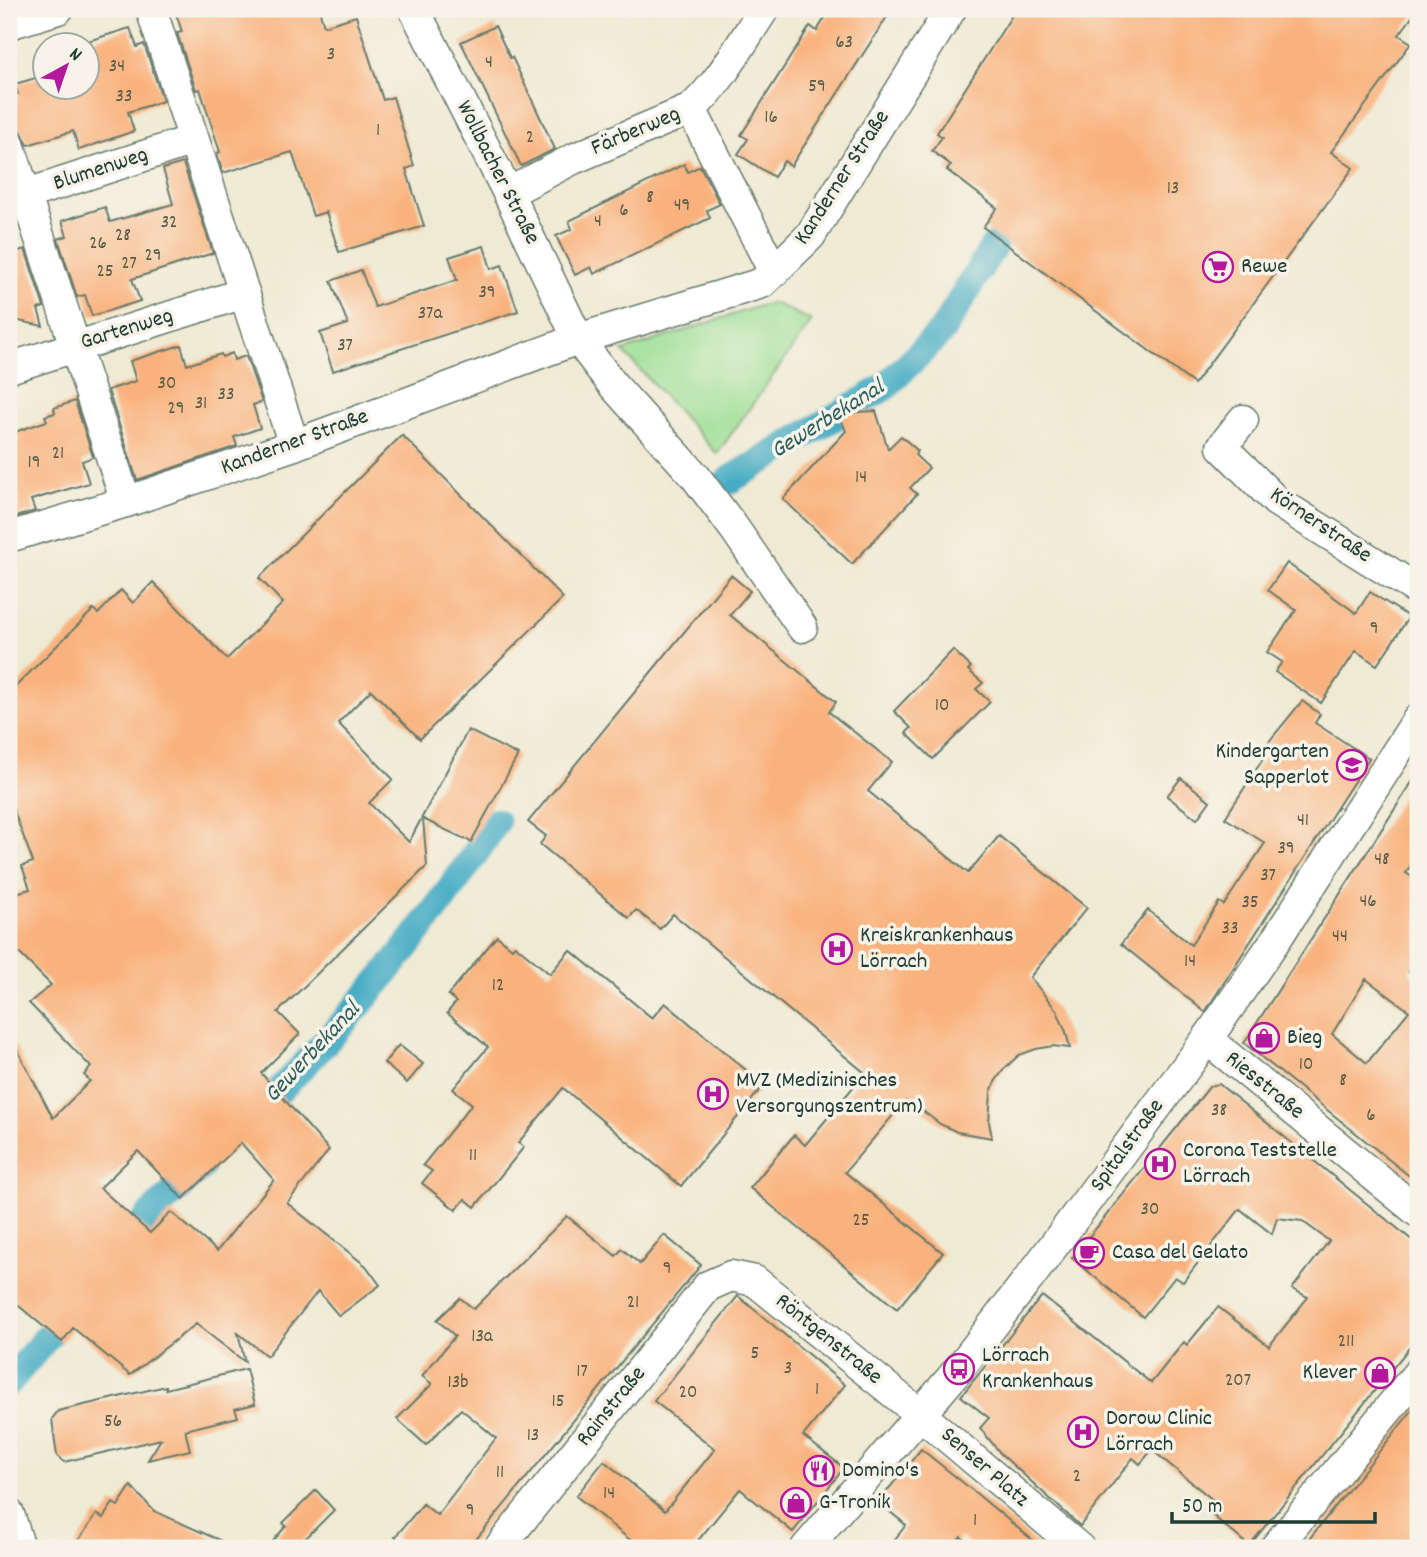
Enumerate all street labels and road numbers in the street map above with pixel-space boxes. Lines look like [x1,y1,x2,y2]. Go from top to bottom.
street label: Wollbacher Straße [446,95,548,251]
street label: Färberweg [586,98,686,166]
street label: Kanderner Straße [787,104,899,252]
street label: Blumenweg [49,139,153,201]
street label: Gartenweg [77,300,177,360]
street label: Kanderner Straße [217,401,373,485]
street label: Körnerstraße [1262,480,1378,572]
street label: Riesstraße [1217,1044,1311,1128]
street label: Spitalstraße [1083,1093,1173,1199]
street label: Röntgenstraße [767,1286,889,1394]
street label: Rainstraße [569,1360,655,1454]
street label: Senser Platz [932,1420,1036,1516]

